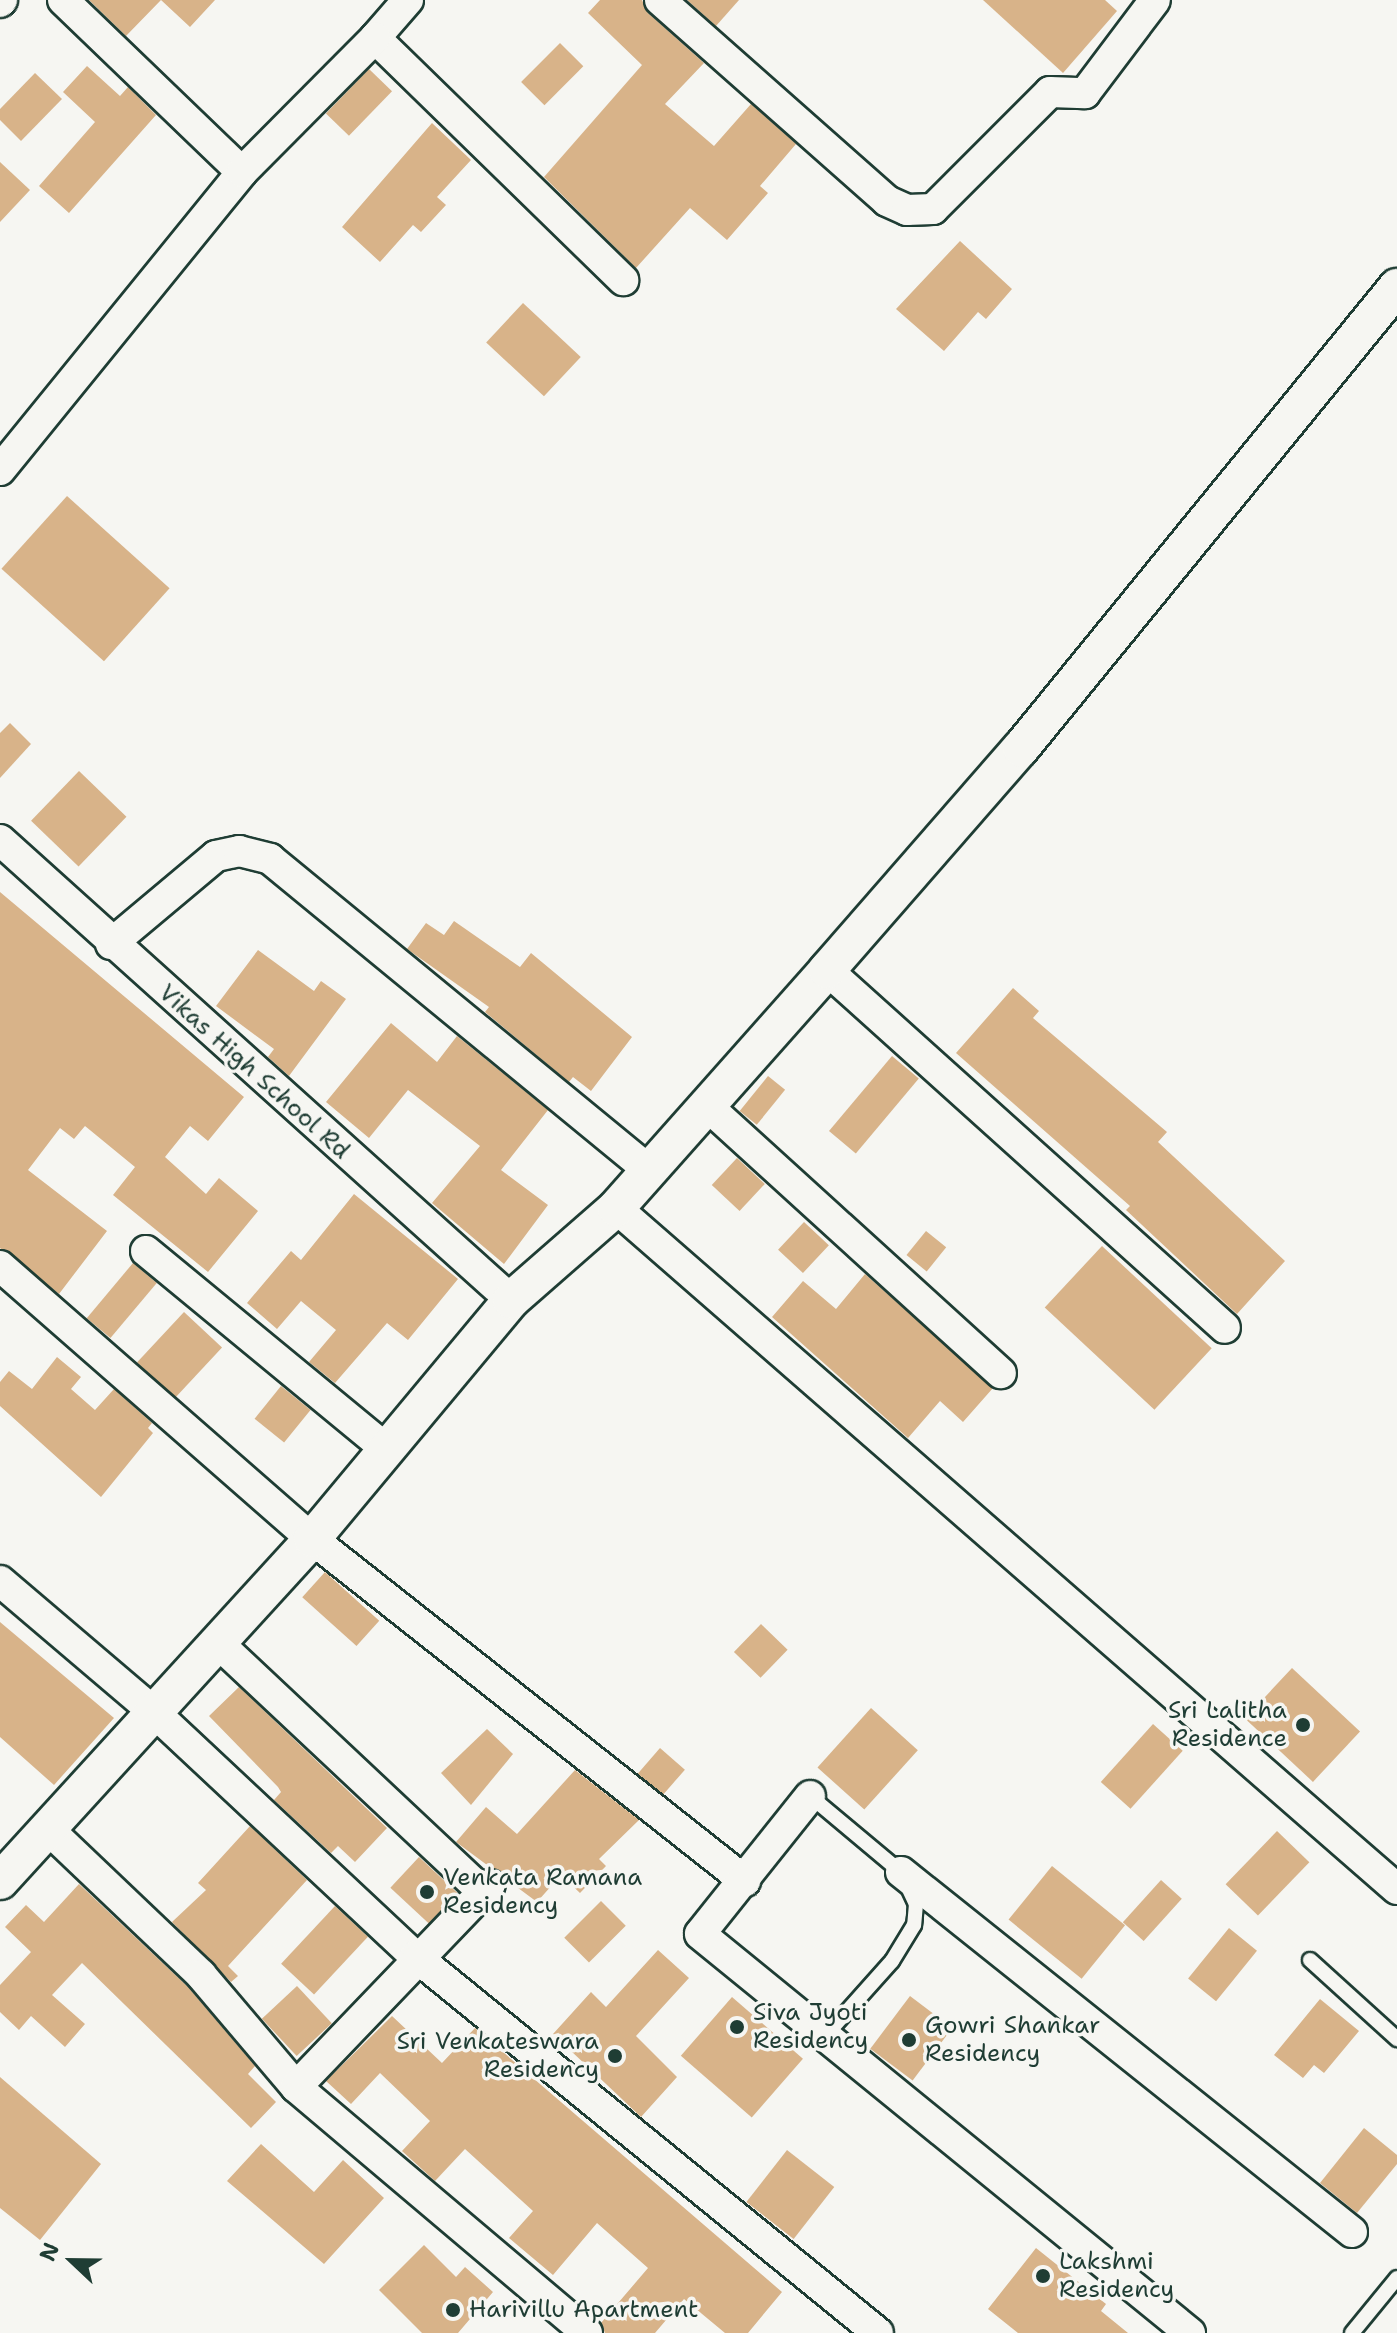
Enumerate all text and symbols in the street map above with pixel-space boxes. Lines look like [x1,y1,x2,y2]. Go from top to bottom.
street label: Vikas High School Rd [153,979,355,1165]
place label: Sri Lalitha Residence [1168,1697,1287,1753]
marker: Sri Lalitha Residence [1294,1716,1312,1734]
place label: Venkata Ramana Residency [443,1864,642,1920]
marker: Venkata Ramana Residency [418,1883,436,1901]
place label: Siva Jyoti Residency [753,1999,868,2055]
place label: Gowri Shankar Residency [925,2012,1100,2068]
marker: Siva Jyoti Residency [728,2018,746,2036]
place label: Sri Venkateswara Residency [397,2028,599,2084]
marker: Gowri Shankar Residency [900,2031,918,2049]
marker: Sri Venkateswara Residency [606,2047,624,2065]
north arrow [32,2221,112,2301]
text: N [33,2238,66,2265]
place label: Lakshmi Residency [1059,2248,1174,2304]
marker: Lakshmi Residency [1034,2267,1052,2285]
place label: Harivillu Apartment [469,2296,698,2324]
marker: Harivillu Apartment [444,2301,462,2319]

